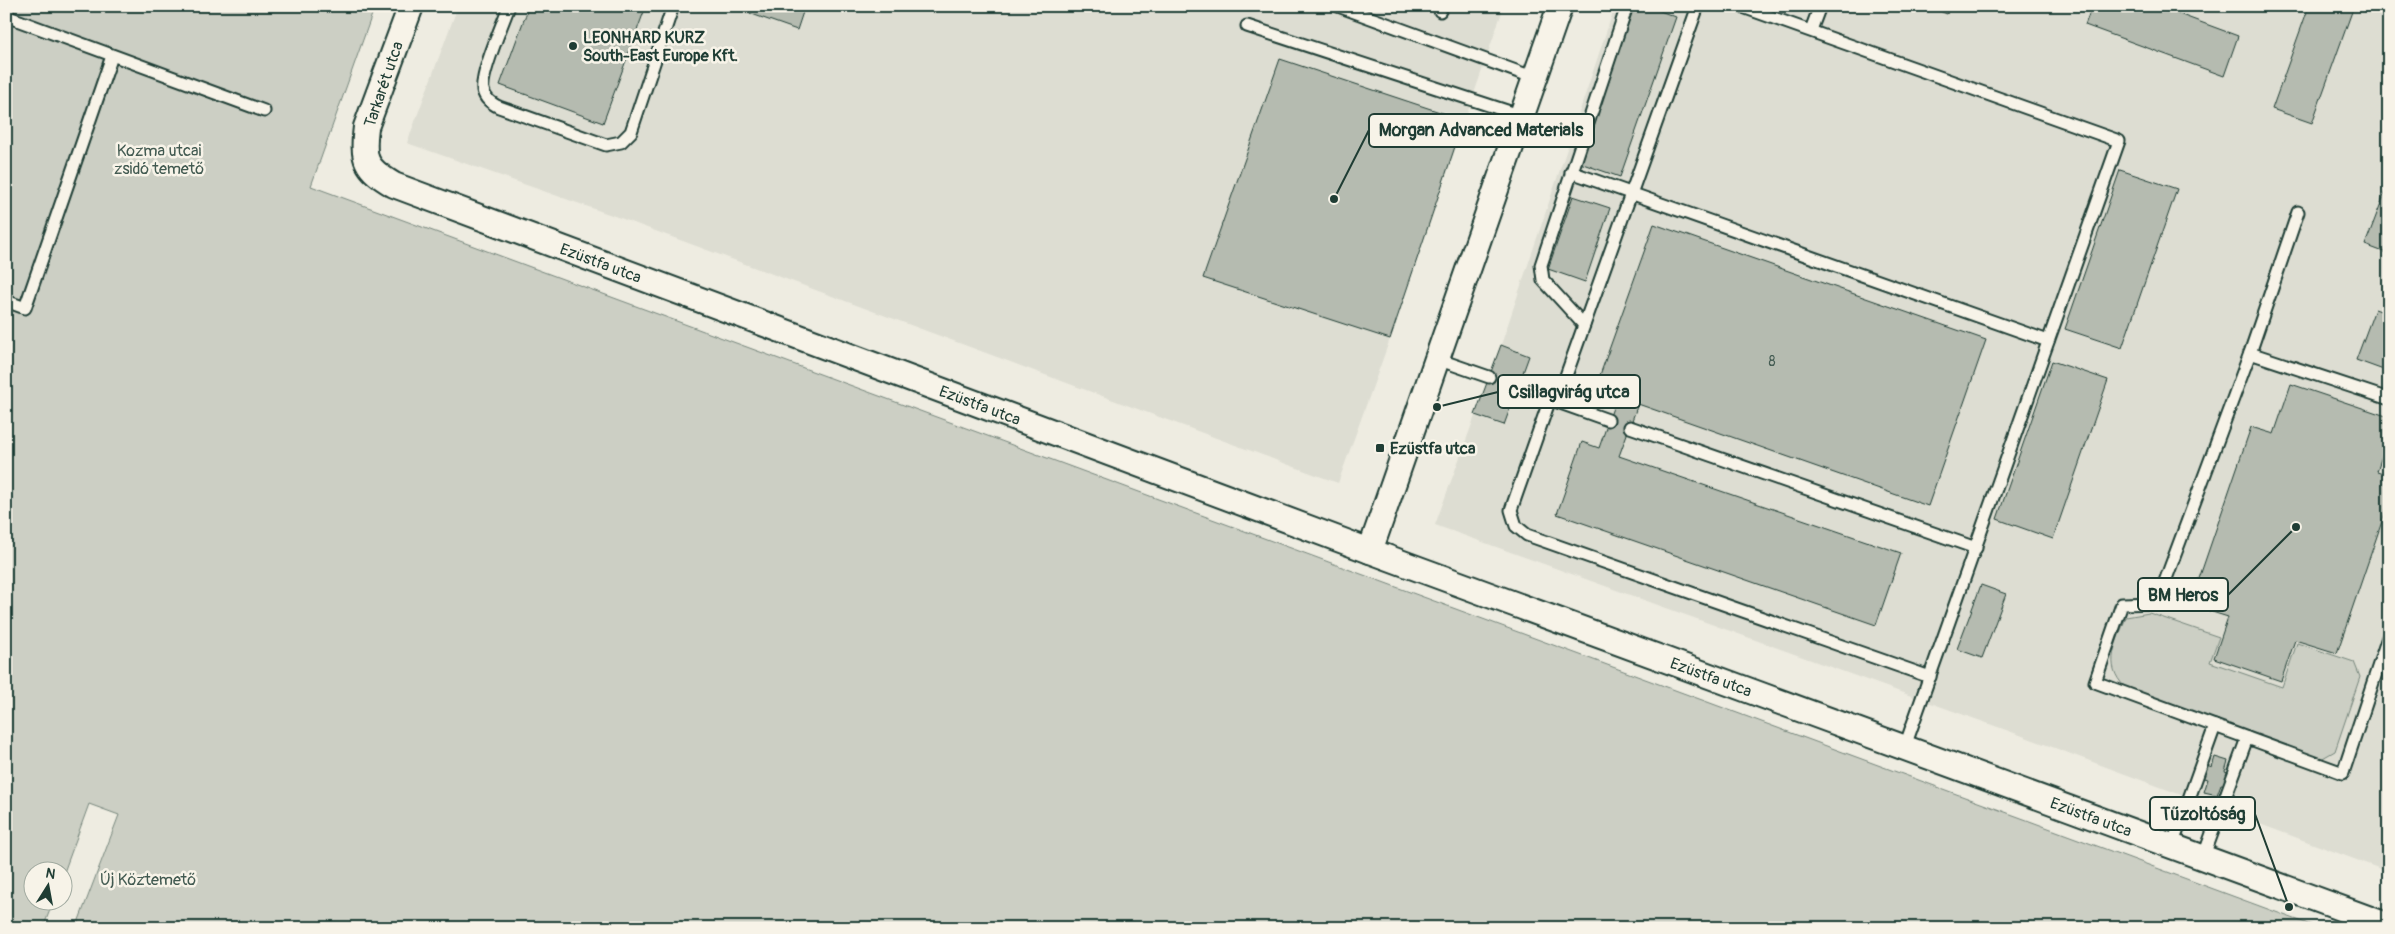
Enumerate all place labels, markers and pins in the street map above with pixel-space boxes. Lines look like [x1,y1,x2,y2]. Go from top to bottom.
place label: LEONHARD KURZ South-East Europe Kft. [583,28,738,66]
marker: LEONHARD KURZ South-East Europe Kft. [567,40,579,52]
callout: Morgan Advanced Materials [1369,114,1594,147]
callout: Csillagvirág utca [1498,375,1640,408]
place label: Ezüstfa utca [1390,439,1476,459]
marker: Ezüstfa utca [1374,442,1386,454]
callout: BM Heros [2138,578,2228,611]
callout: Tűzoltóság [2150,797,2255,830]

